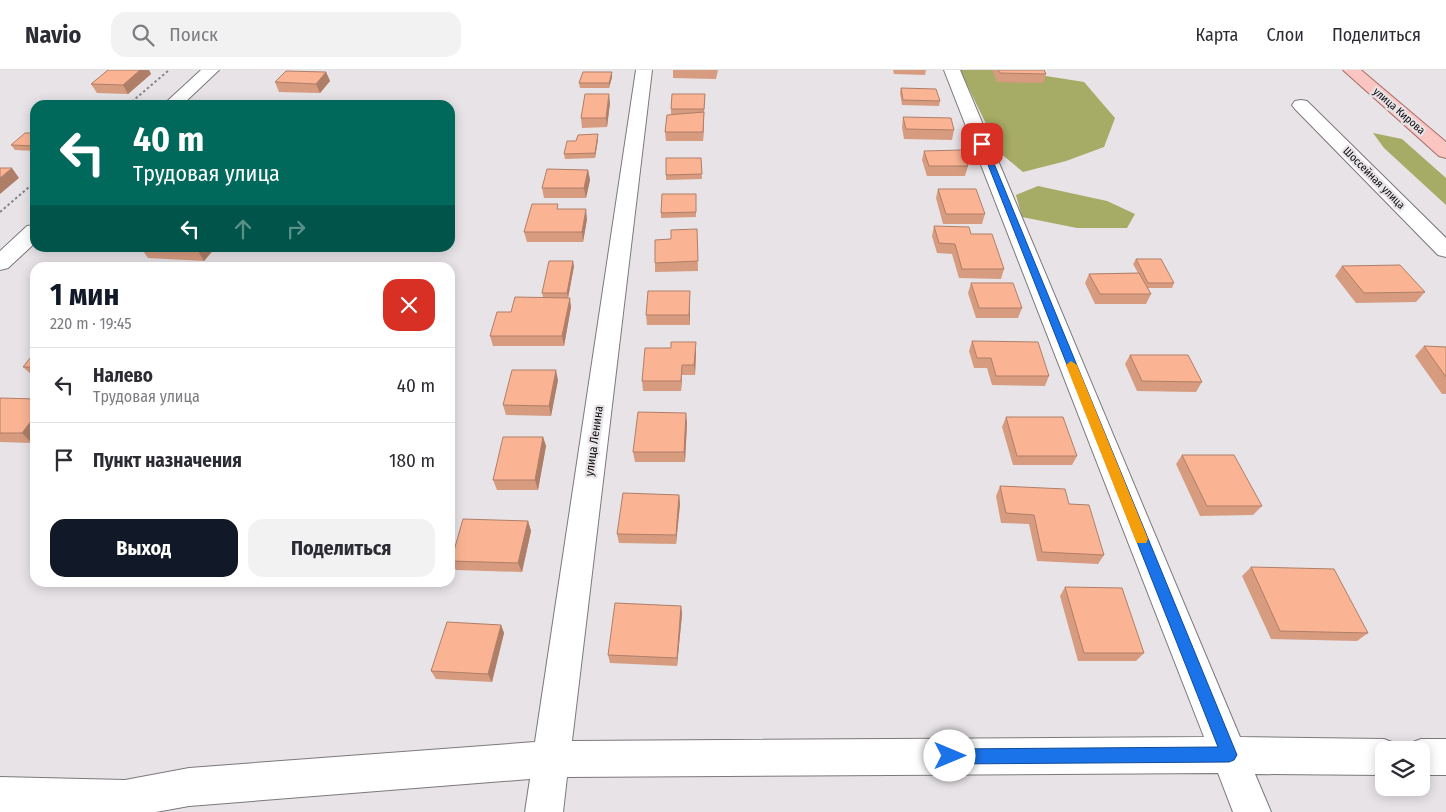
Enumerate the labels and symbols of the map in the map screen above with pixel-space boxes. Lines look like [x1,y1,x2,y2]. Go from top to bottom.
street label: улица Кирова [1370,85,1428,137]
pin [961,123,1003,165]
street label: Шоссейная улица [1340,144,1408,212]
street label: улица Ленина [582,405,606,477]
position arrow [923,729,975,781]

